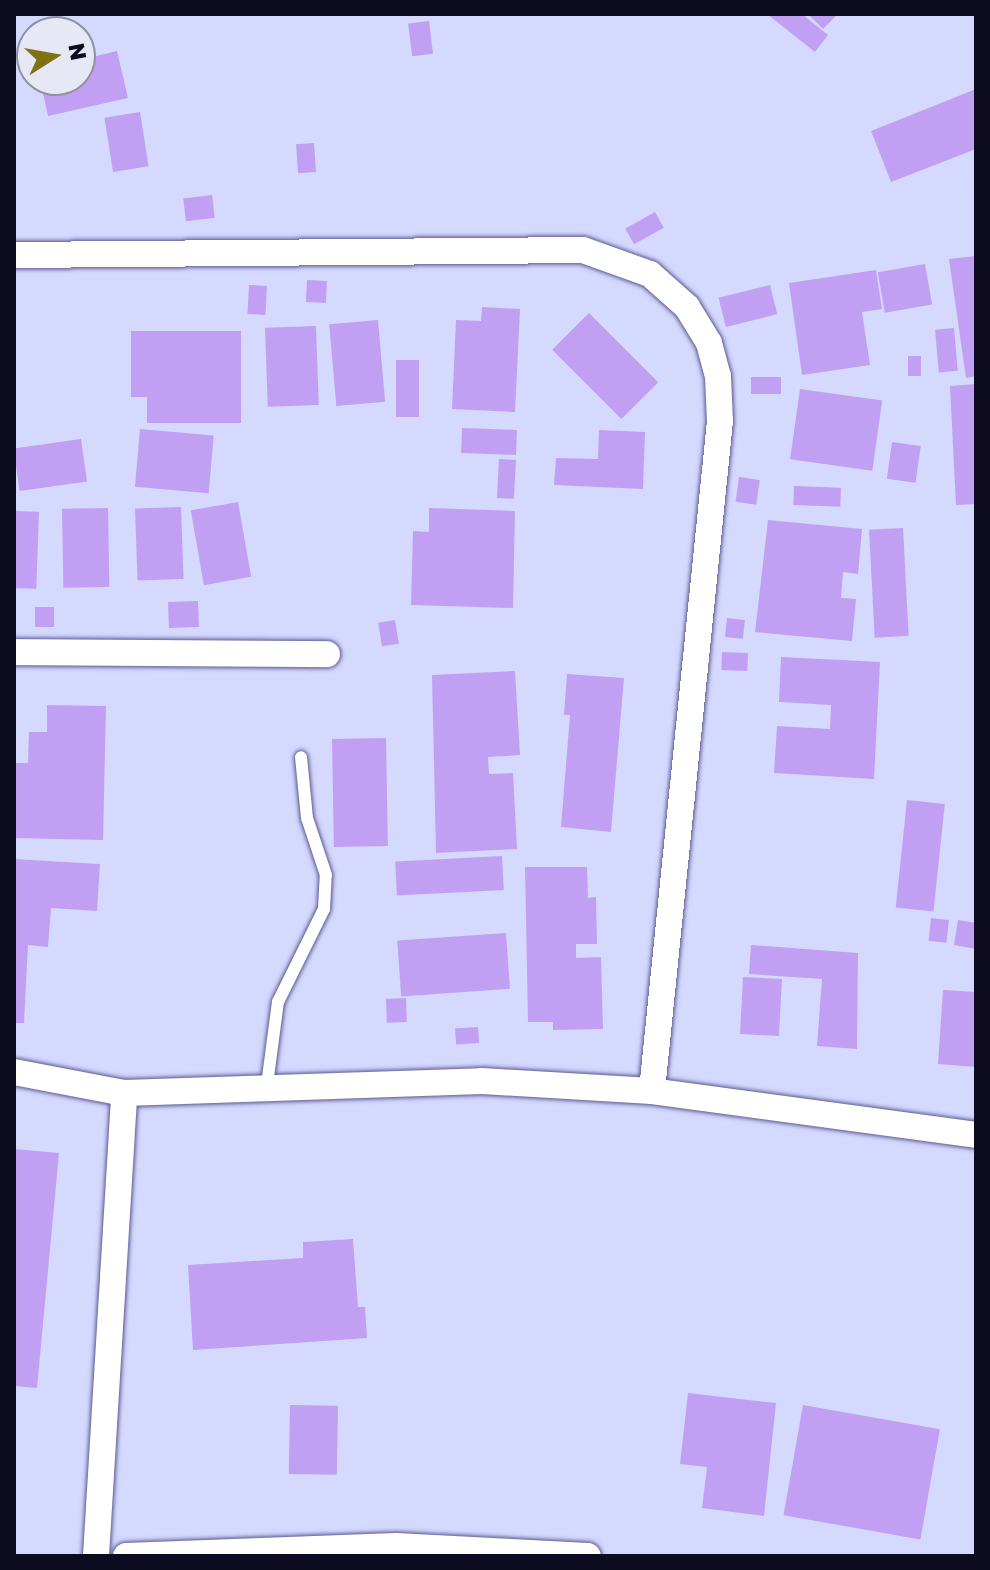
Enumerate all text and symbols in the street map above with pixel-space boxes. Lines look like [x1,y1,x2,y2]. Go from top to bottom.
north arrow [16,16,96,96]
text: N [63,41,93,62]

